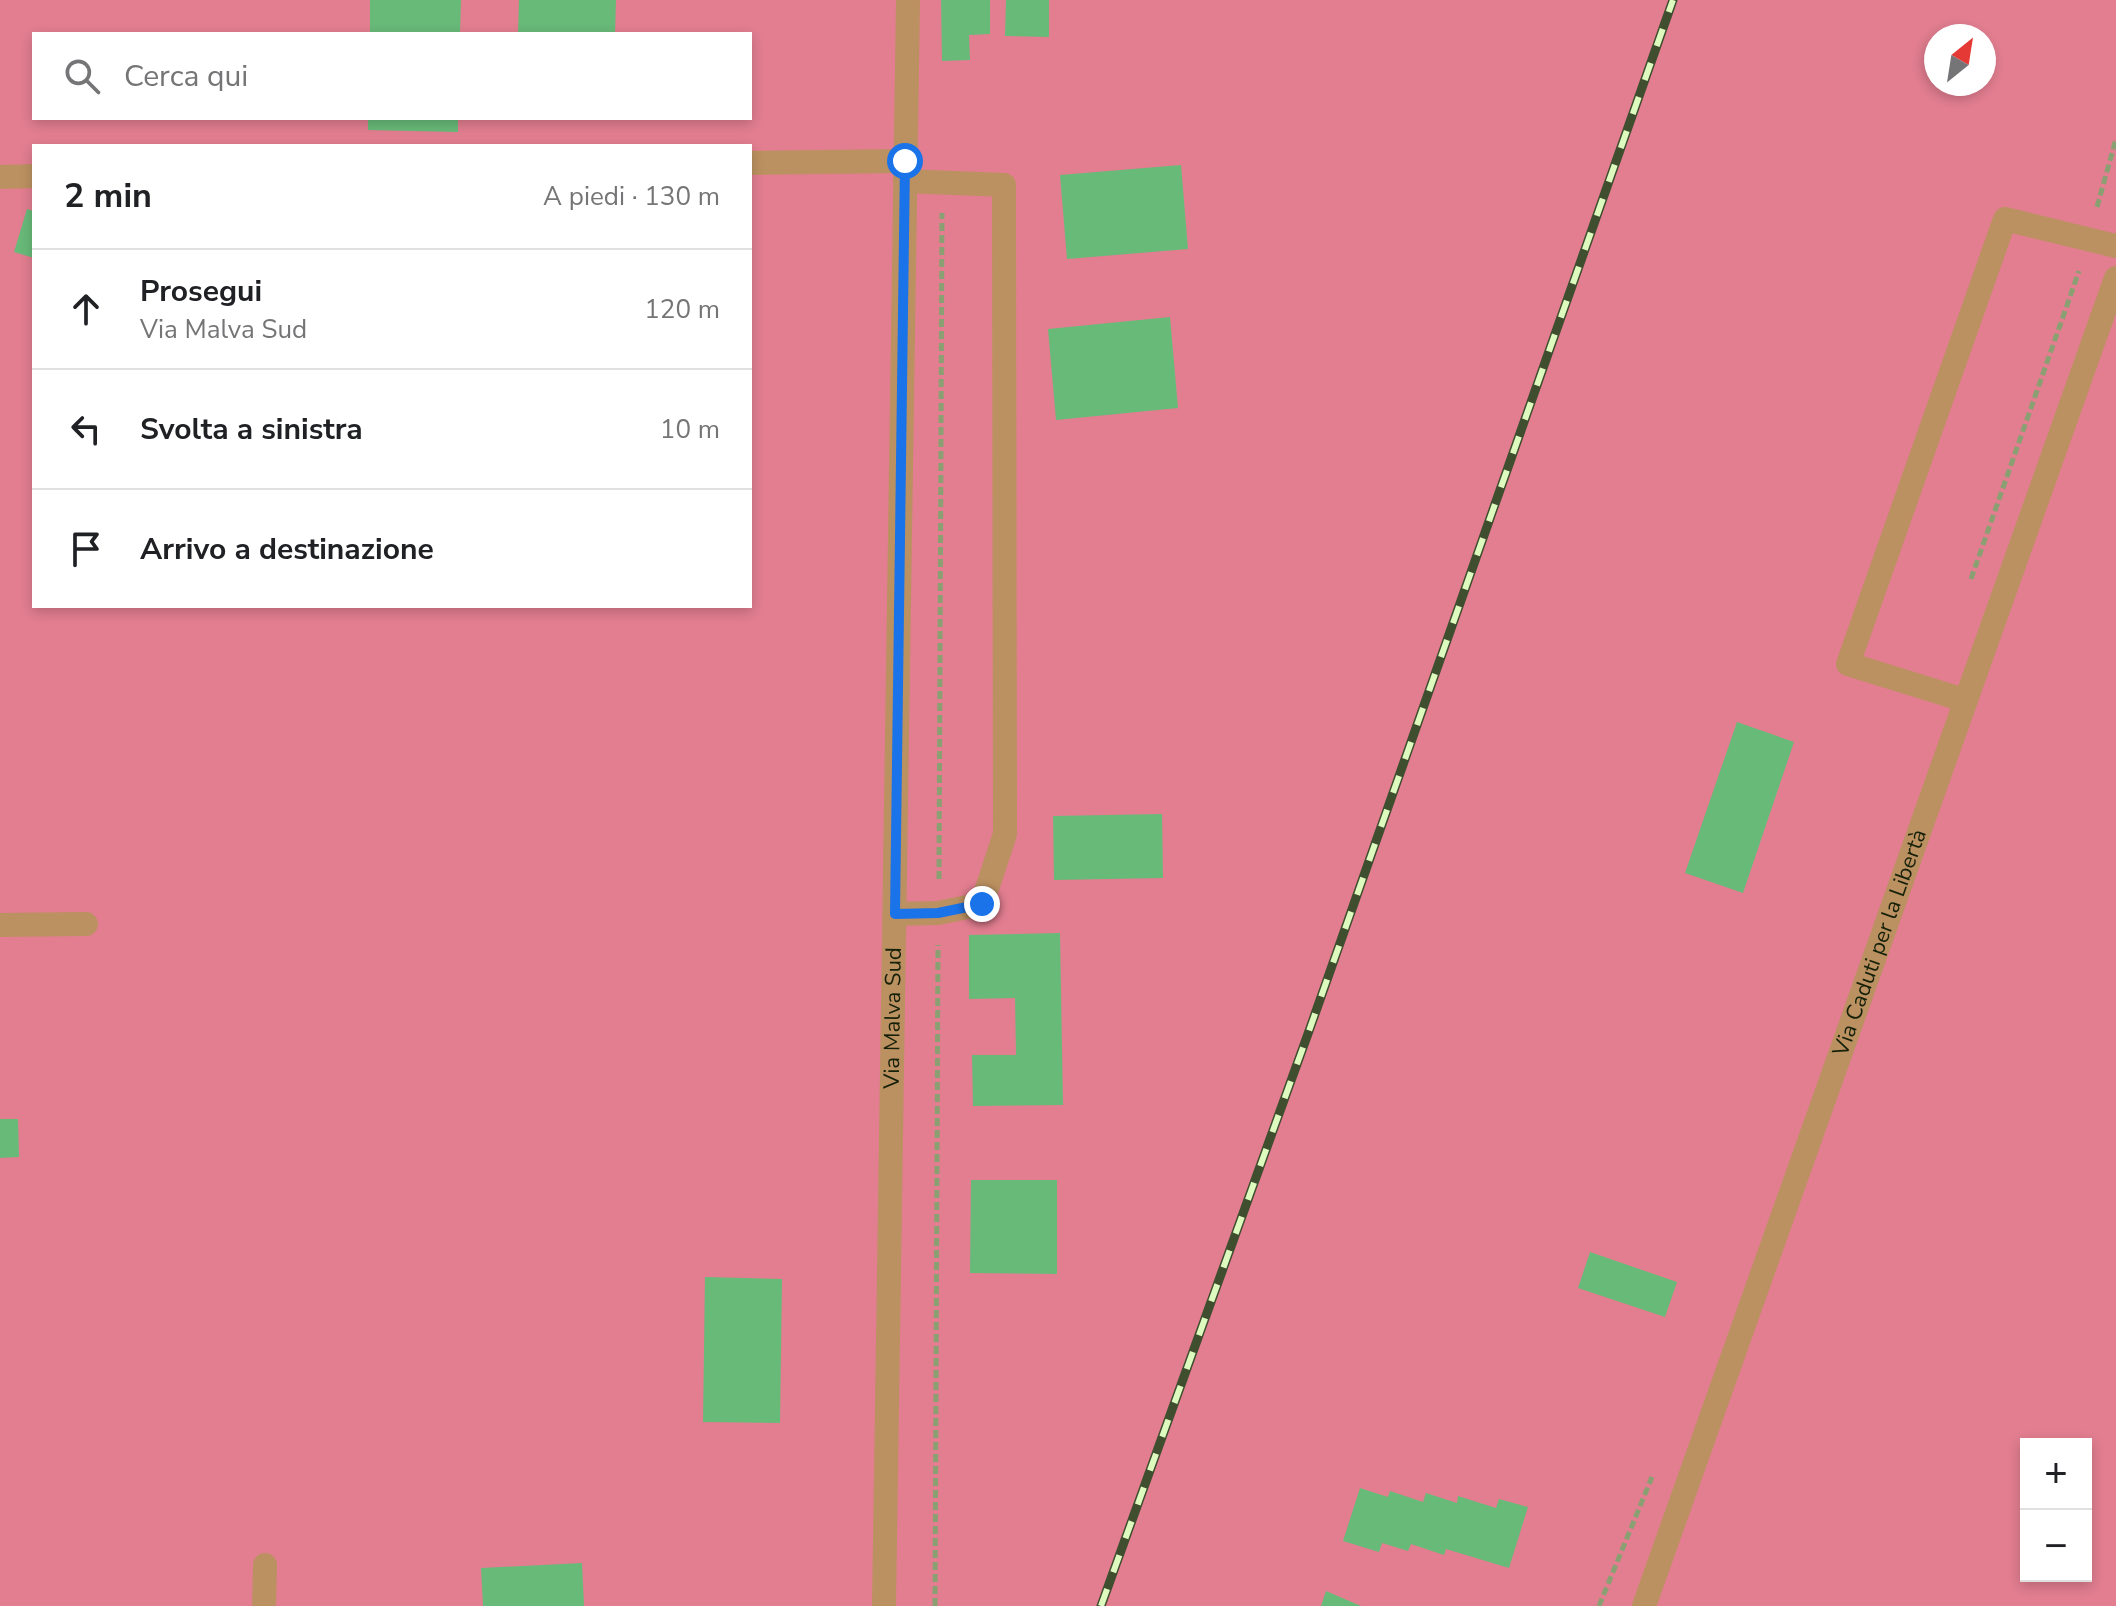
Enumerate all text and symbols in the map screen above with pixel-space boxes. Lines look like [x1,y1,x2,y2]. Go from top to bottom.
north arrow [1924,24,1996,96]
search box [32,32,752,120]
icon: search [60,54,104,98]
text: Cerca qui [124,56,248,97]
route start [887,143,923,179]
text: 2 min [64,173,152,219]
text: A piedi · 130 m [543,179,720,214]
text: Prosegui [140,271,262,312]
icon: ahead [64,287,108,331]
text: 120 m [644,292,720,327]
text: Via Malva Sud [140,312,307,347]
icon: left [64,407,108,451]
text: Svolta a sinistra [140,409,363,450]
text: 10 m [660,412,720,447]
icon: arrive [64,527,108,571]
text: Arrivo a destinazione [140,529,434,570]
street label: Via Caduti per la Libertà [1825,825,1934,1061]
route end [964,886,1000,922]
street label: Via Malva Sud [877,947,909,1090]
map controls [2020,1438,2092,1582]
button: + [2020,1438,2092,1510]
button: − [2020,1510,2092,1582]

